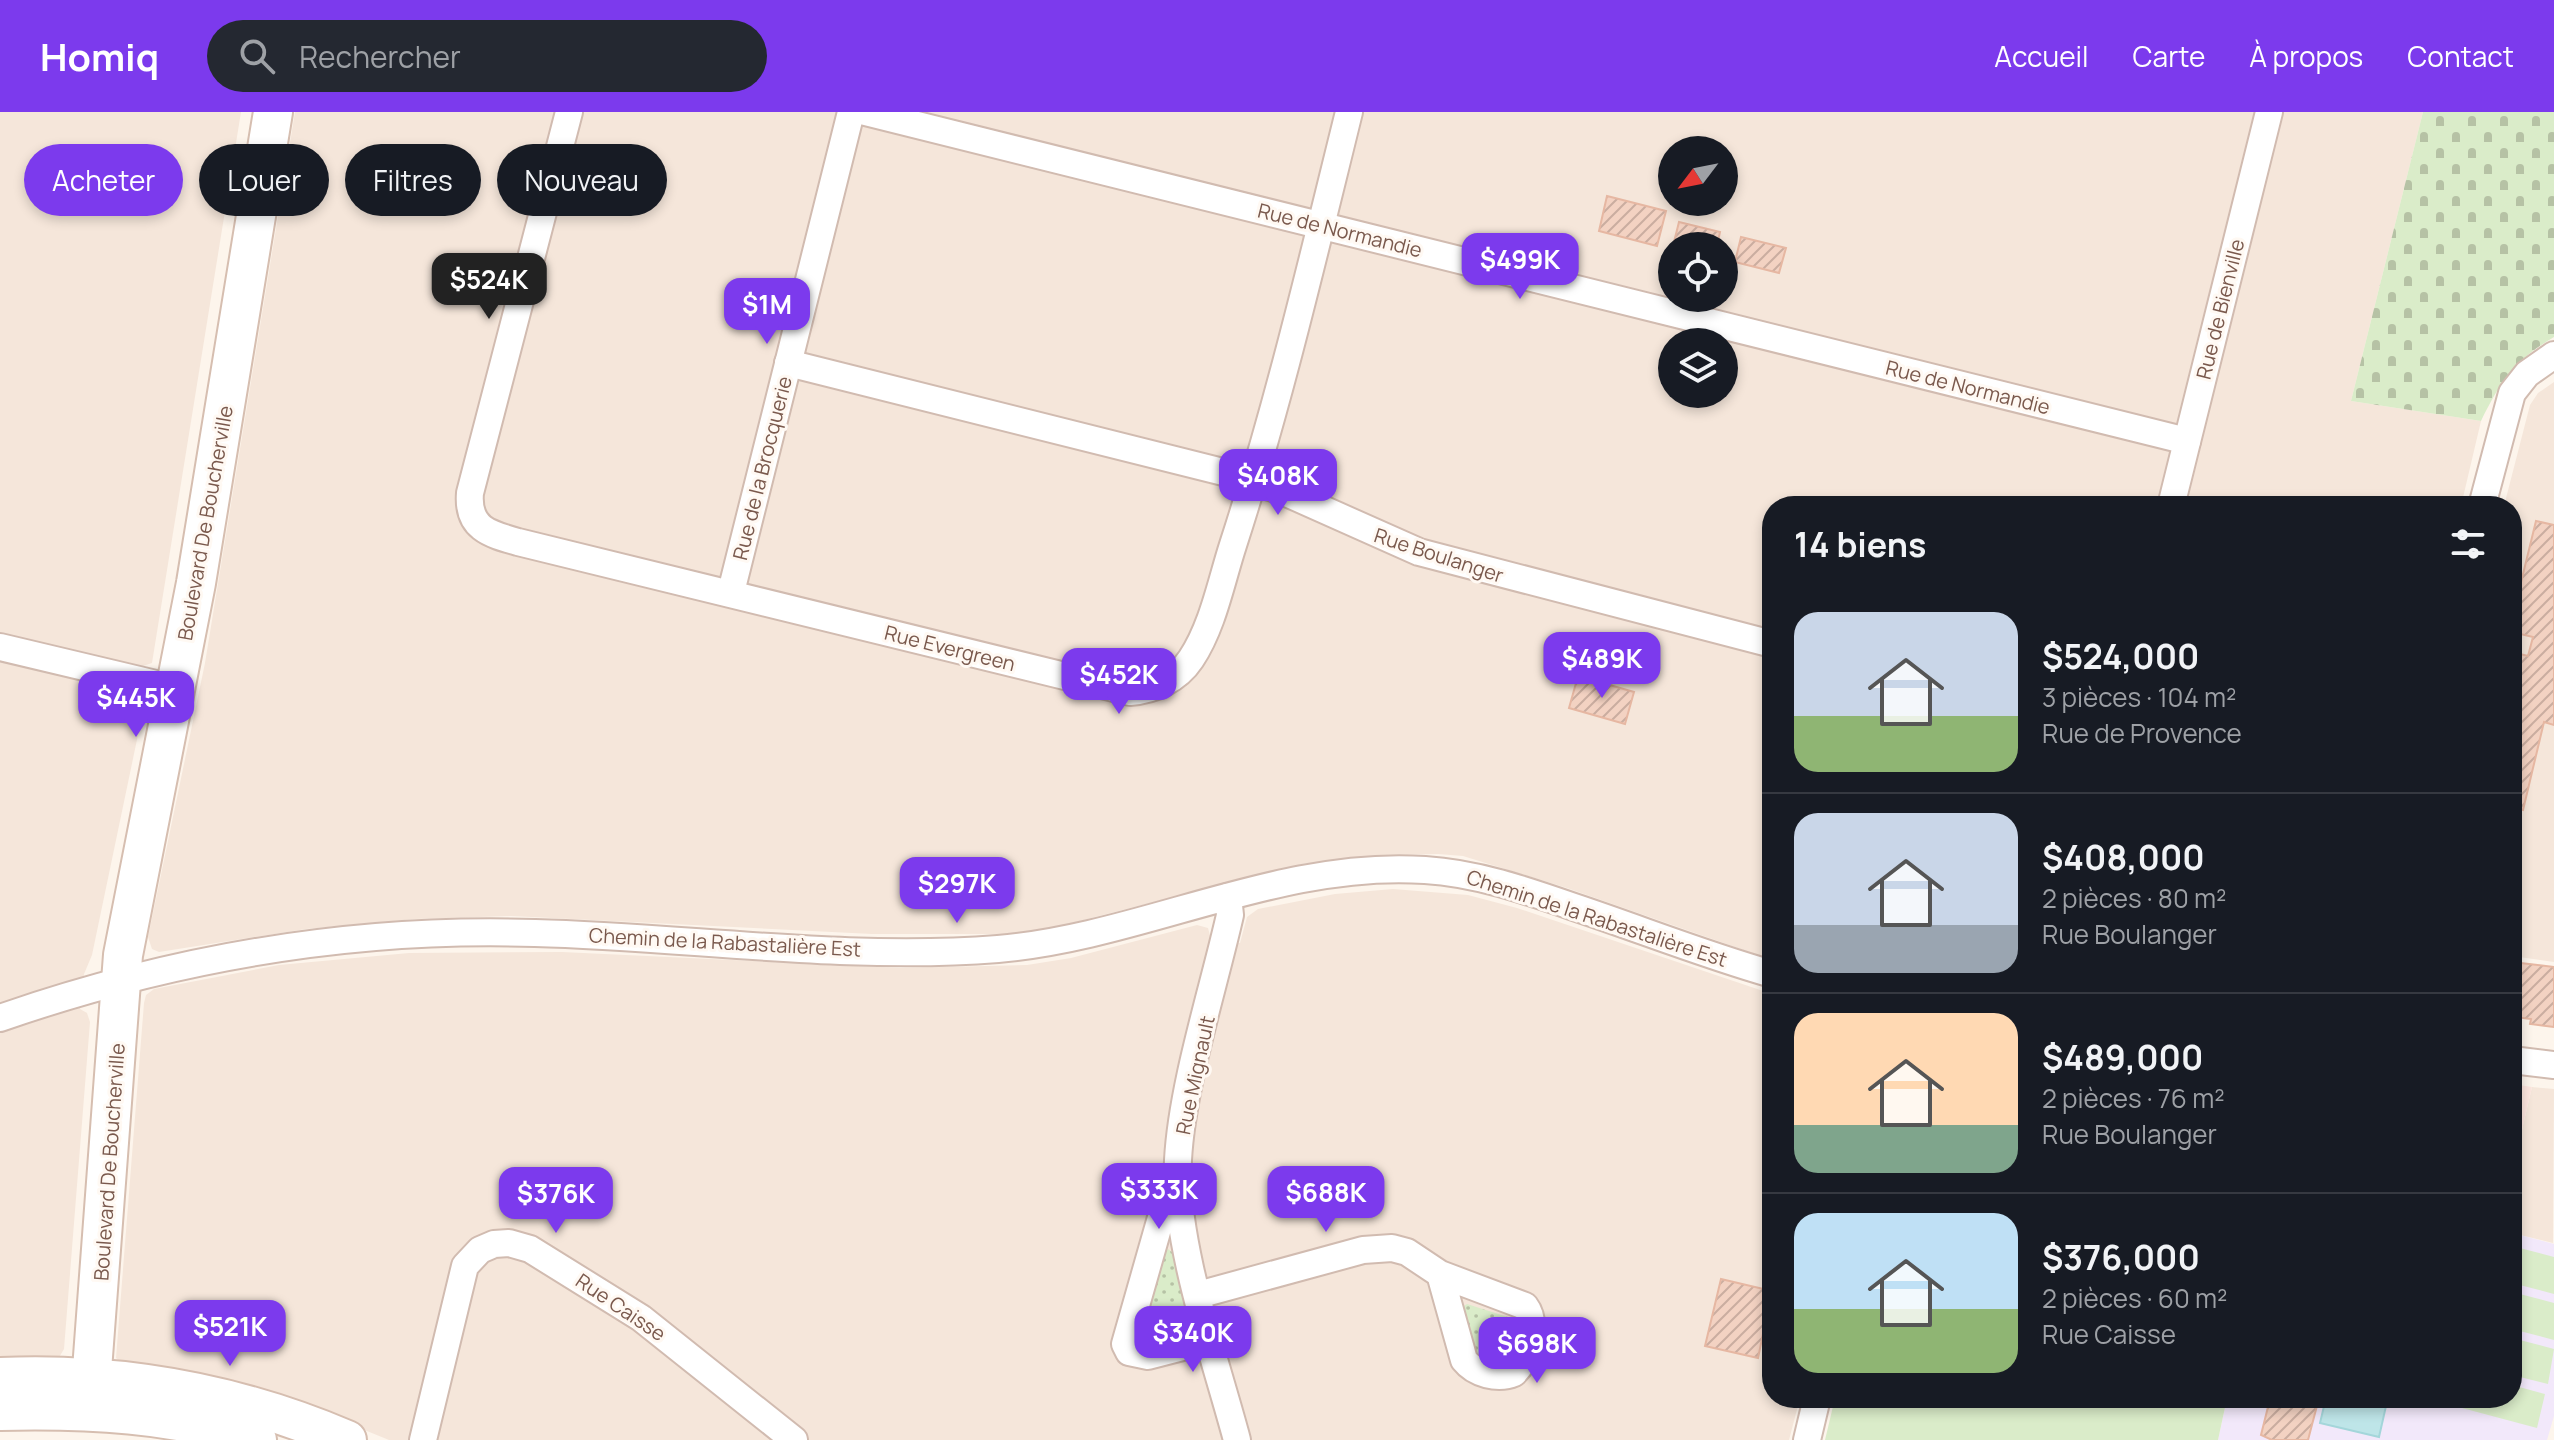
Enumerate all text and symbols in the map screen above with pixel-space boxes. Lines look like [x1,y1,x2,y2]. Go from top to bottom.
search box [207,20,767,92]
text: Homiq [40,30,159,82]
icon: search [235,34,279,78]
text: Rechercher [299,36,461,77]
text: Accueil [1994,37,2089,75]
text: Carte [2133,37,2205,75]
text: À propos [2249,37,2363,75]
text: Contact [2407,37,2514,75]
north arrow [1658,136,1738,216]
map controls [1658,136,1738,408]
chip: Acheter [24,144,183,216]
chip: Louer [199,144,329,216]
chip: Filtres [345,144,481,216]
chip: Nouveau [497,144,667,216]
street label: Rue de Normandie [1255,197,1425,263]
button: locate [1658,232,1738,312]
pin: $499K [1464,233,1576,301]
street label: Rue de Bienville [2190,236,2250,382]
text: $499K [1480,241,1560,277]
pin: $524K [433,253,545,321]
text: $524K [450,261,528,297]
pin: $1M [728,278,806,346]
text: $1M [742,286,792,322]
button: layers [1658,328,1738,408]
street label: Rue de Normandie [1883,354,2053,420]
street label: Rue de la Brocquerie [726,373,798,563]
street label: Boulevard De Boucherville [171,403,239,643]
pin: $408K [1222,449,1334,517]
text: $408K [1237,457,1319,493]
street label: Rue Boulanger [1371,521,1507,589]
text: 14 biens [1794,521,1927,567]
icon: filters [2446,522,2490,566]
street label: Rue Evergreen [882,619,1018,677]
pin: $489K [1546,632,1658,700]
text: $524,000 [2042,633,2199,679]
text: $489K [1561,640,1643,676]
icon: home [1858,644,1954,740]
pin: $452K [1063,648,1175,716]
text: $452K [1079,656,1159,692]
pin: $445K [80,671,192,739]
text: $445K [96,679,176,715]
text: 3 pièces · 104 m² [2042,679,2236,715]
text: Rue de Provence [2042,715,2242,751]
text: $408,000 [2042,834,2205,880]
icon: home [1858,845,1954,941]
pin: $297K [901,857,1013,925]
street label: Chemin de la Rabastalière Est [1463,863,1731,973]
text: $297K [918,865,996,901]
text: 2 pièces · 80 m² [2042,880,2226,916]
text: Rue Boulanger [2042,916,2217,952]
street label: Chemin de la Rabastalière Est [588,921,862,963]
street label: Rue Mignault [1169,1013,1221,1137]
text: $489,000 [2042,1034,2203,1080]
street label: Boulevard De Boucherville [87,1042,131,1282]
icon: home [1858,1045,1954,1141]
text: 2 pièces · 76 m² [2042,1080,2225,1116]
text: Rue Boulanger [2042,1116,2217,1152]
pin: $333K [1103,1163,1215,1231]
pin: $688K [1270,1166,1382,1234]
pin: $376K [500,1167,612,1235]
text: $333K [1120,1171,1198,1207]
text: $688K [1285,1174,1367,1210]
text: $376K [517,1175,595,1211]
text: $376,000 [2042,1234,2200,1280]
icon: home [1858,1245,1954,1341]
street label: Rue Caisse [571,1267,671,1347]
text: 2 pièces · 60 m² [2042,1280,2227,1316]
pin: $521K [174,1300,286,1368]
pin: $340K [1137,1306,1249,1374]
text: $521K [193,1308,267,1344]
text: $340K [1152,1314,1234,1350]
text: Rue Caisse [2042,1316,2176,1352]
pin: $698K [1481,1317,1593,1385]
text: $698K [1497,1325,1577,1361]

